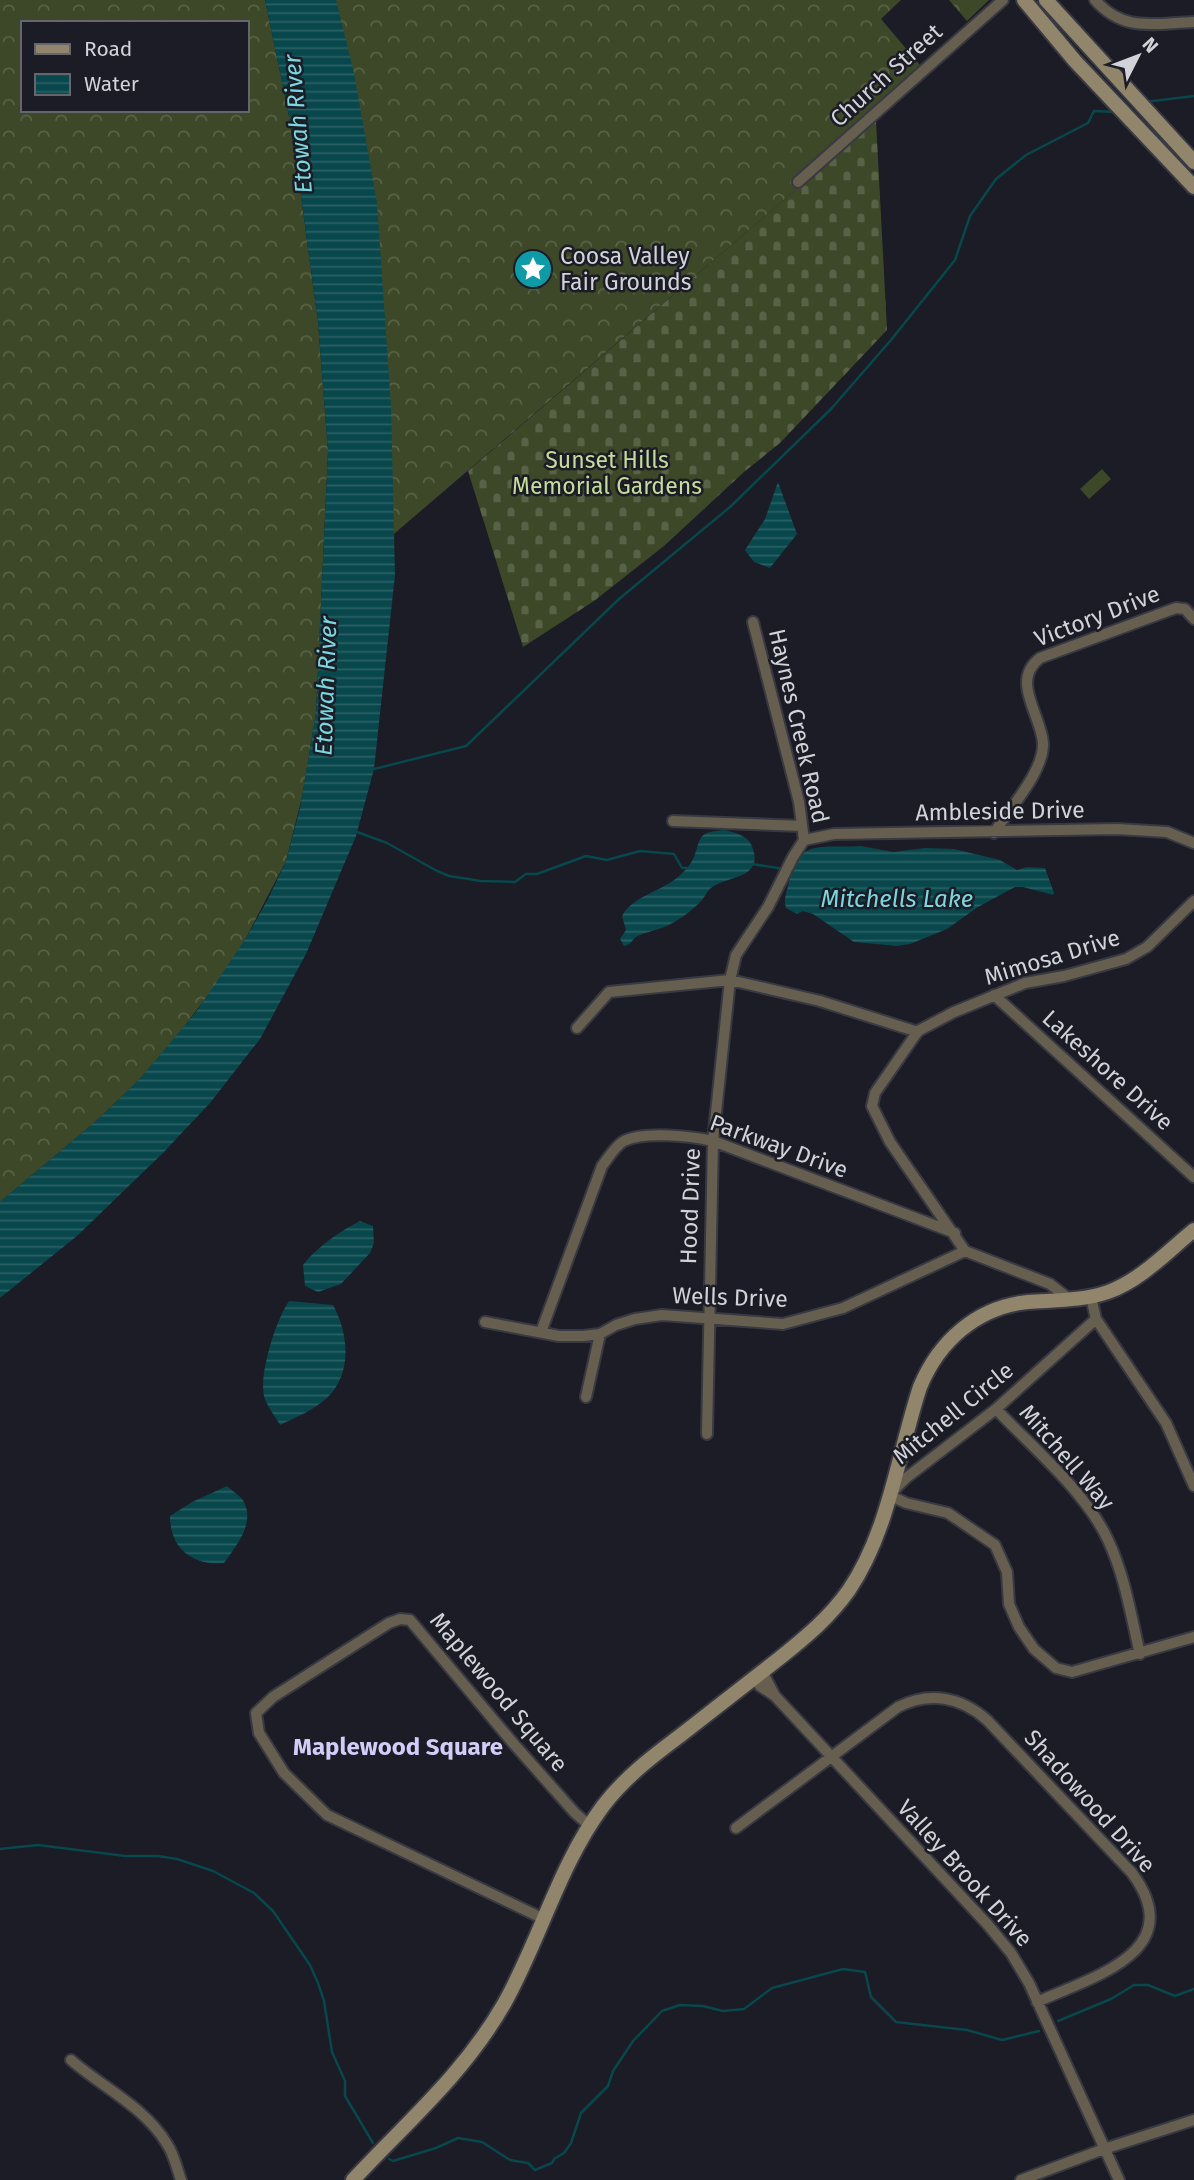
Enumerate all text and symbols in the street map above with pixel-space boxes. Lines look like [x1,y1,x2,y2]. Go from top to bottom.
street label: Church Street [824,17,948,132]
legend [21,21,248,112]
north arrow [1103,21,1173,91]
text: N [1137,33,1163,57]
text: Road [84,36,132,62]
water label: Etowah River [278,53,318,195]
text: Water [84,71,139,97]
place label: Coosa Valley Fair Grounds [560,242,691,296]
place icon: Coosa Valley Fair Grounds [512,248,554,290]
park label: Sunset Hills Memorial Gardens [512,446,702,500]
street label: Victory Drive [1030,579,1164,653]
water label: Etowah River [310,615,342,756]
street label: Haynes Creek Road [763,626,835,826]
street label: Ambleside Drive [915,796,1085,826]
water label: Mitchells Lake [821,885,973,913]
street label: Mimosa Drive [981,923,1123,991]
street label: Lakeshore Drive [1037,1004,1179,1136]
street label: Parkway Drive [706,1108,852,1184]
street label: Hood Drive [674,1147,706,1265]
street label: Wells Drive [672,1281,788,1313]
street label: Mitchell Circle [887,1356,1019,1470]
street label: Mitchell Way [1014,1398,1121,1516]
street label: Maplewood Square [424,1607,574,1777]
street label: Shadowood Drive [1018,1724,1162,1878]
district label: Maplewood Square [293,1733,503,1761]
street label: Valley Brook Drive [892,1794,1038,1952]

